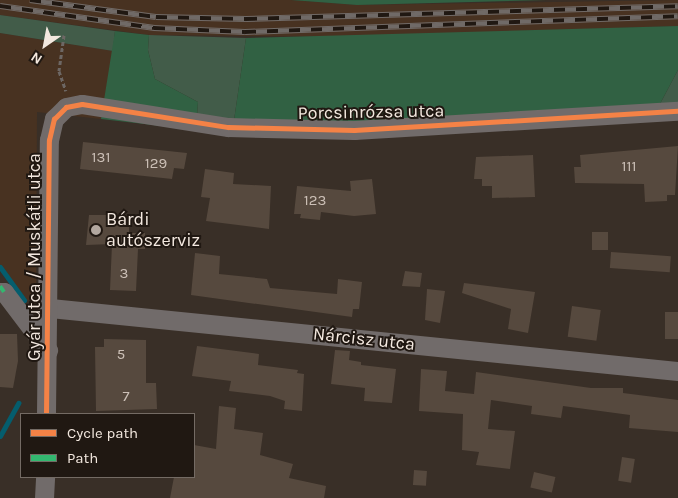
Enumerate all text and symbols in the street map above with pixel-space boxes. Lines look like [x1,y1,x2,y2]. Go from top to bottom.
north arrow [20,20,70,70]
text: N [28,48,45,68]
street label: Porcsinrózsa utca [297,100,445,124]
house number: 131 [92,149,110,167]
street label: Gyár utca / Muskátli utca [23,153,45,361]
house number: 129 [145,155,167,173]
house number: 111 [622,158,636,176]
house number: 123 [304,192,326,210]
place label: Bárdi autószerviz [106,209,200,252]
marker: Bárdi autószerviz [90,224,102,236]
house number: 3 [120,265,128,283]
street label: Nárcisz utca [312,323,416,355]
house number: 5 [117,346,125,364]
house number: 7 [122,388,130,406]
legend [20,413,195,478]
text: Cycle path [67,424,138,442]
text: Path [67,449,98,467]

